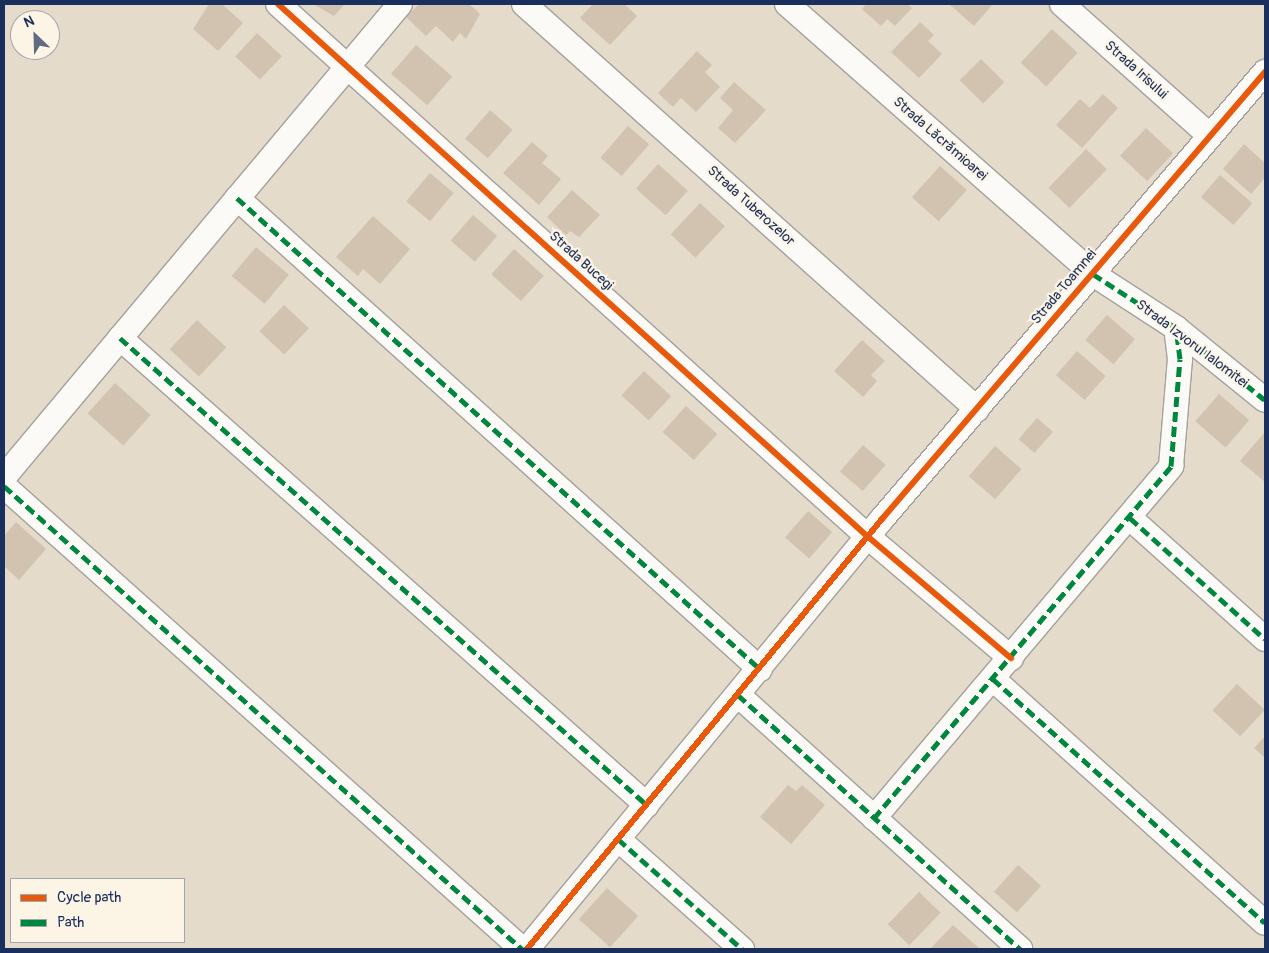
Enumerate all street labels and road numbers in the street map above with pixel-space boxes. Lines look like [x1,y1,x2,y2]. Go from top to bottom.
street label: Strada Irisului [1101,37,1171,103]
street label: Strada Lăcrămioarei [889,94,991,184]
street label: Strada Tuberozelor [704,162,798,250]
street label: Strada Bucegi [546,228,616,294]
street label: Strada Toamnei [1028,246,1100,328]
street label: Strada Izvorul Ialomitei [1133,296,1251,392]

